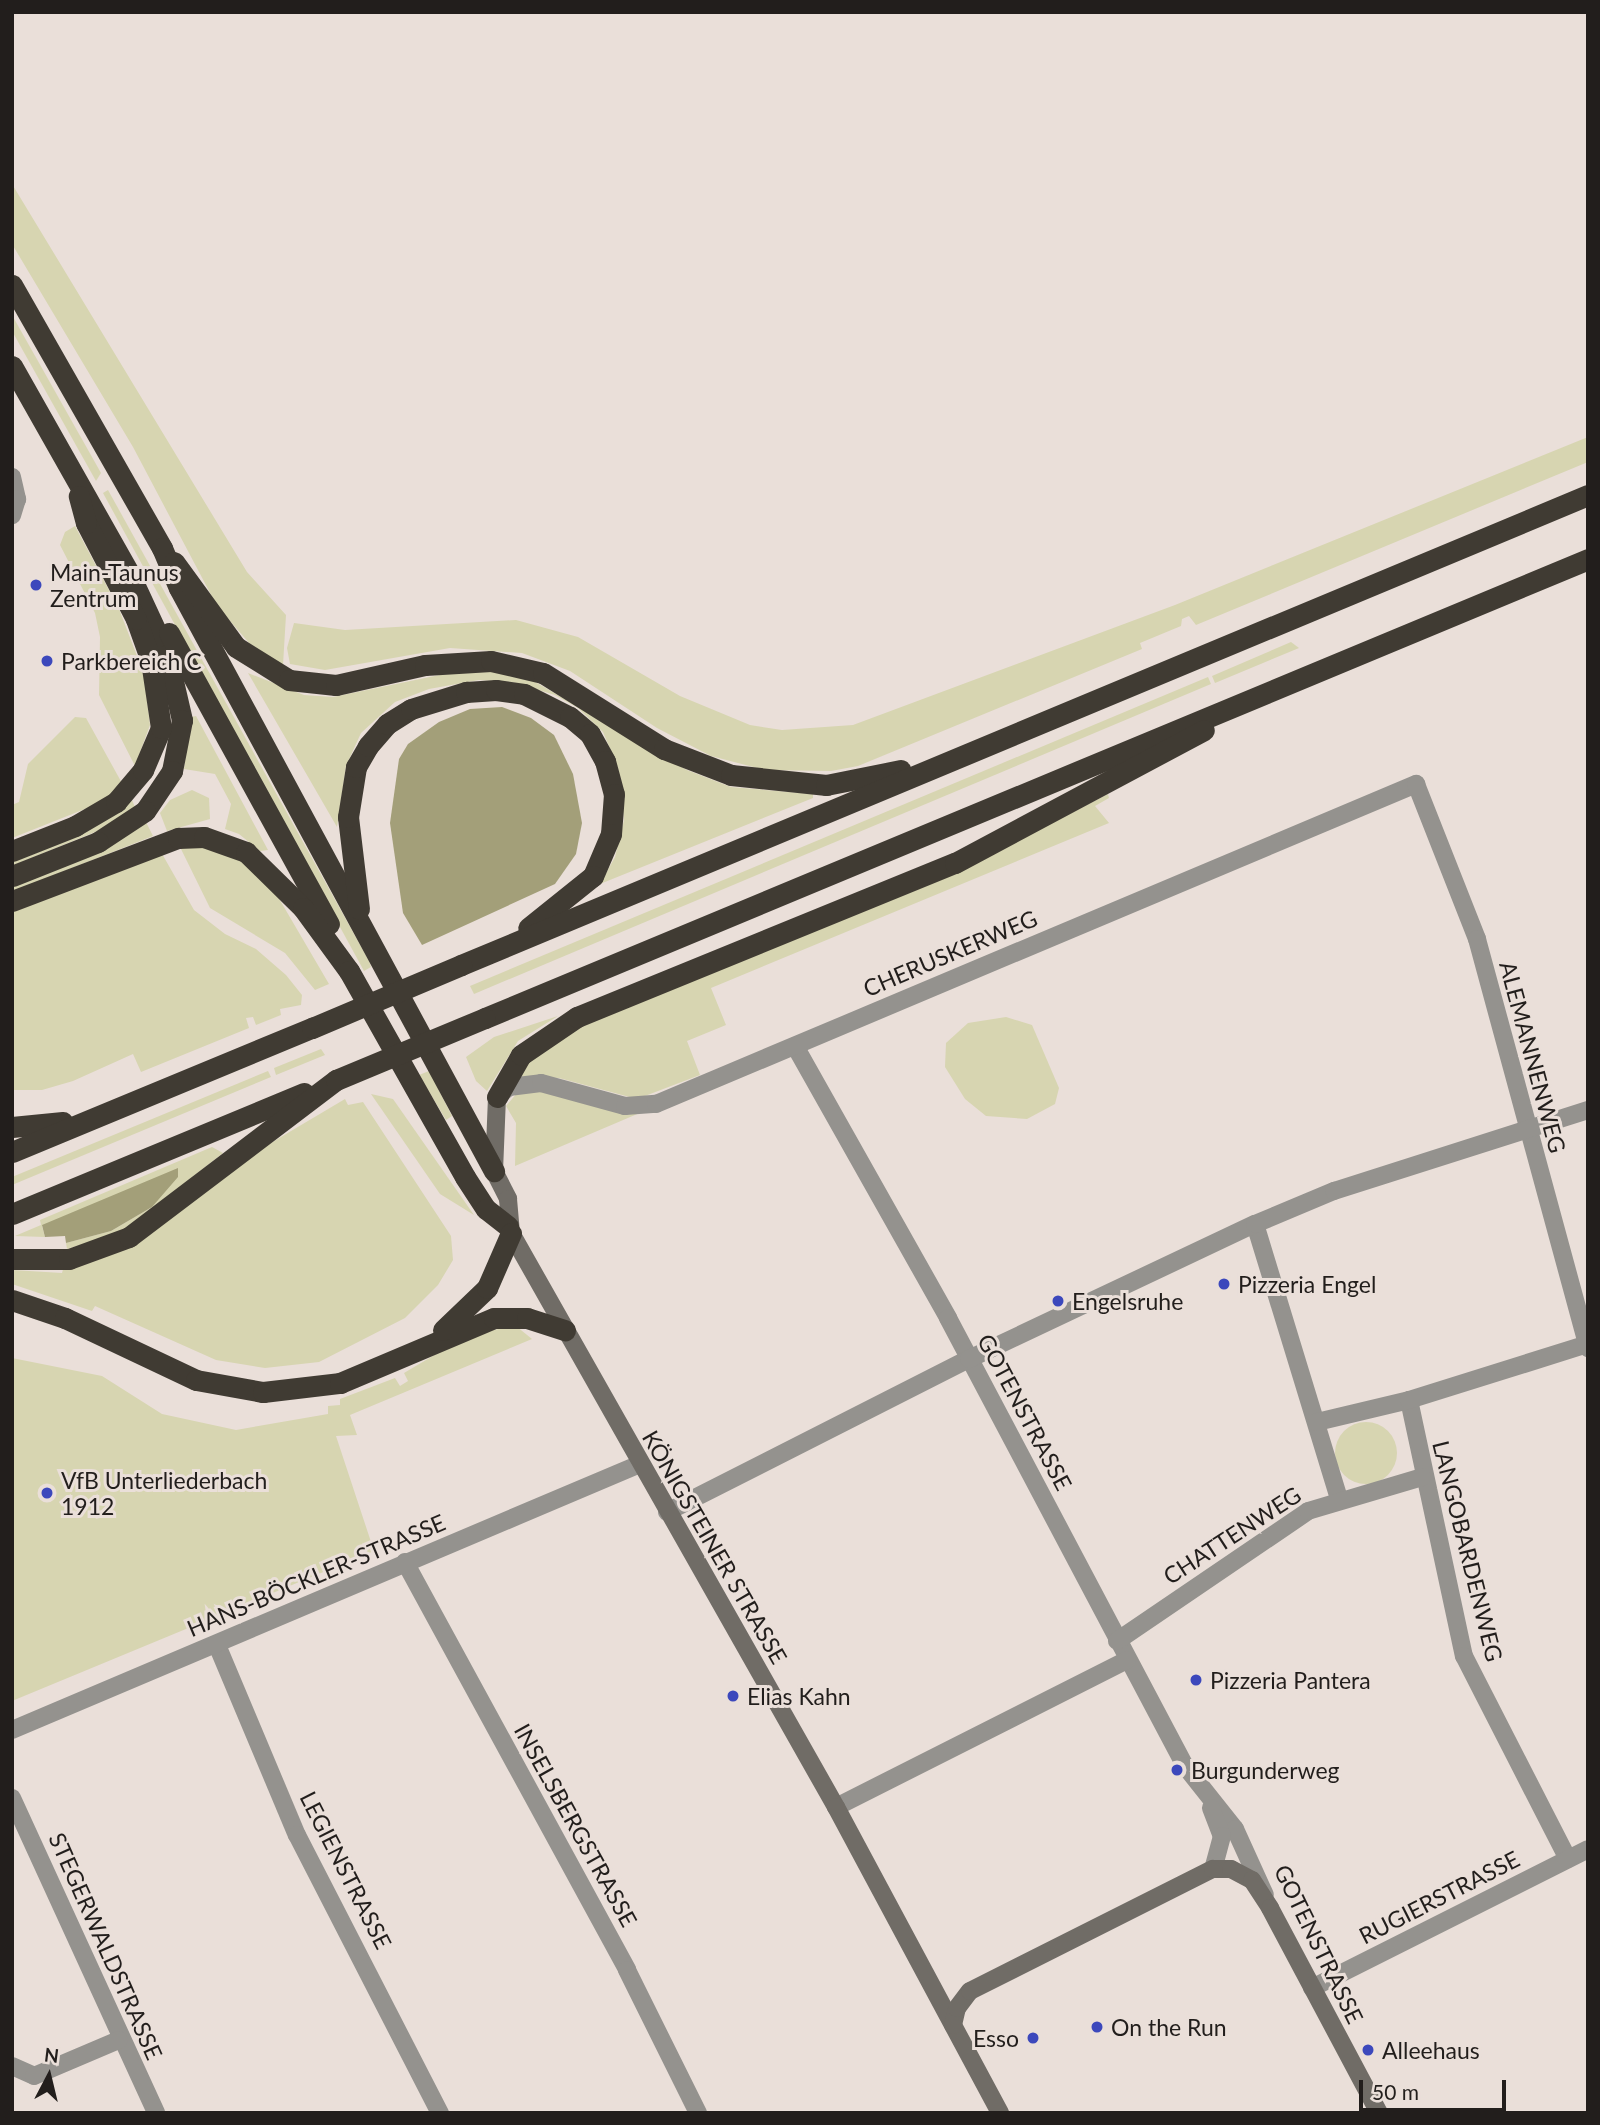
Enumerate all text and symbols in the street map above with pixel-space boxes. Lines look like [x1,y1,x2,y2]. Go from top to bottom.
place label: Main-Taunus Zentrum [50,558,179,612]
marker: Main-Taunus Zentrum [28,577,44,593]
place label: Parkbereich C [61,647,202,675]
marker: Parkbereich C [39,653,55,669]
street label: CHERUSKERWEG [859,904,1041,1002]
street label: ALEMANNENWEG [1494,958,1572,1156]
place label: Pizzeria Engel [1238,1270,1376,1298]
marker: Pizzeria Engel [1216,1276,1232,1292]
place label: Engelsruhe [1072,1287,1183,1315]
marker: Engelsruhe [1050,1293,1066,1309]
street label: GOTENSTRASSE [972,1329,1078,1495]
street label: KÖNIGSTEINER STRASSE [637,1425,793,1669]
street label: LANGOBARDENWEG [1427,1438,1509,1664]
place label: VfB Unterliederbach 1912 [61,1466,267,1520]
street label: CHATTENWEG [1158,1480,1306,1590]
marker: VfB Unterliederbach 1912 [39,1485,55,1501]
street label: HANS-BÖCKLER-STRASSE [183,1508,449,1642]
place label: Pizzeria Pantera [1210,1666,1371,1694]
marker: Pizzeria Pantera [1188,1672,1204,1688]
place label: Elias Kahn [747,1682,851,1710]
marker: Elias Kahn [725,1688,741,1704]
street label: INSELSBERGSTRASSE [509,1719,643,1931]
place label: Burgunderweg [1191,1756,1340,1784]
marker: Burgunderweg [1169,1762,1185,1778]
street label: LEGIENSTRASSE [294,1787,398,1953]
street label: STEGERWALDSTRASSE [44,1828,168,2064]
street label: RUGIERSTRASSE [1354,1845,1524,1949]
street label: GOTENSTRASSE [1269,1860,1369,2028]
place label: On the Run [1111,2013,1227,2041]
marker: On the Run [1089,2019,1105,2035]
place label: Esso [973,2024,1019,2052]
marker: Esso [1025,2030,1041,2046]
place label: Alleehaus [1382,2036,1480,2064]
north arrow [14,2041,84,2111]
text: N [43,2042,60,2067]
marker: Alleehaus [1360,2042,1376,2058]
scale bar [1362,2066,1509,2110]
text: 50 m [1372,2079,1419,2104]

